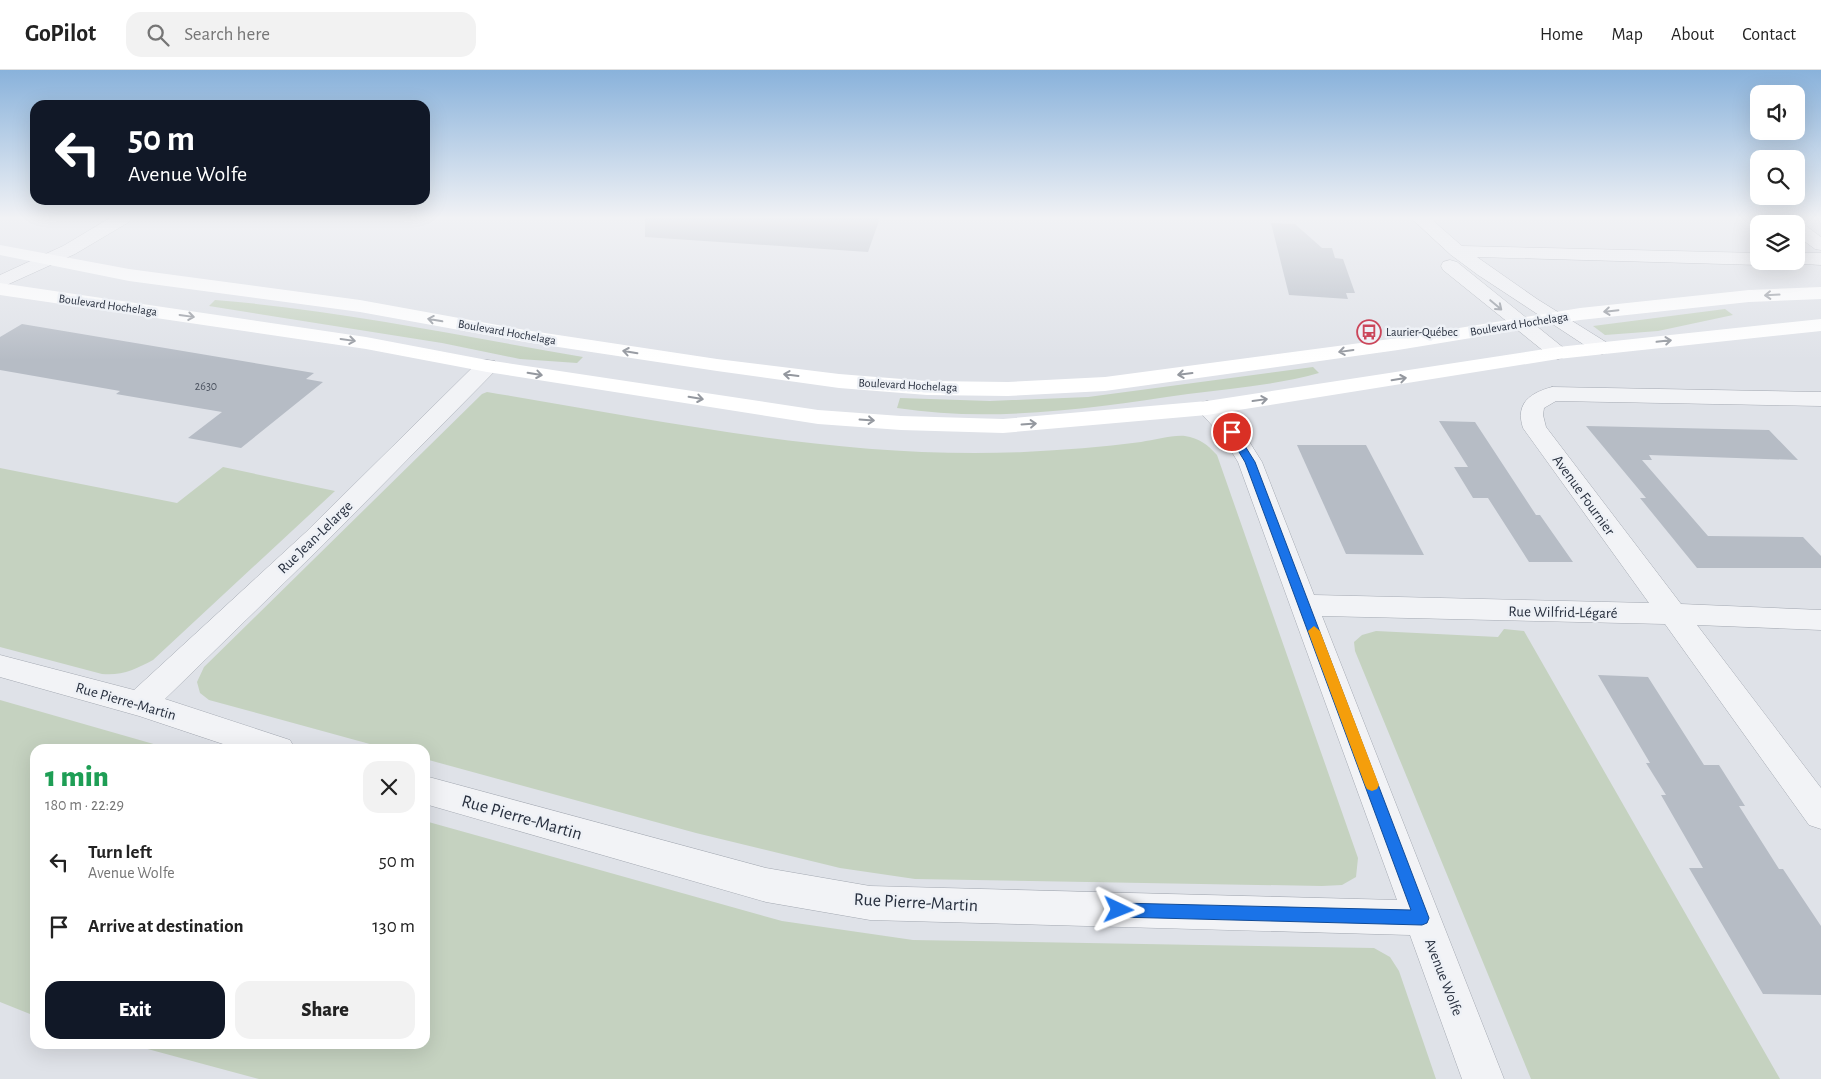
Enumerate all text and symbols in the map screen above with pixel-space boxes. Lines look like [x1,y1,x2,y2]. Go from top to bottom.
search box [126,12,476,57]
icon: search [144,21,172,49]
text: GoPilot [25,22,96,46]
text: Search here [184,25,270,44]
text: Home [1540,26,1583,44]
text: Map [1611,26,1643,44]
text: About [1671,26,1714,44]
text: Contact [1742,26,1796,44]
map controls [1750,85,1805,270]
button: sound [1750,85,1805,140]
icon: left [45,120,110,185]
text: 50 m [128,122,195,157]
button: search [1750,150,1805,205]
text: Avenue Wolfe [128,163,247,185]
button: layers [1750,215,1805,270]
one-way arrow [1765,291,1781,300]
street label: Boulevard Hochelaga [58,292,158,318]
one-way arrow [1489,299,1502,310]
one-way arrow [1603,306,1619,316]
street label: Boulevard Hochelaga [1469,310,1569,338]
one-way arrow [178,312,194,322]
one-way arrow [427,314,443,324]
street label: Boulevard Hochelaga [457,317,557,347]
bus stop icon: Laurier-Québec [1356,319,1382,345]
place label: Laurier-Québec [1386,326,1458,339]
one-way arrow [339,335,355,345]
one-way arrow [1656,336,1672,346]
one-way arrow [1339,346,1355,356]
one-way arrow [622,347,638,357]
one-way arrow [527,369,543,379]
one-way arrow [1178,369,1194,379]
one-way arrow [783,370,799,380]
one-way arrow [1391,374,1407,384]
street label: Boulevard Hochelaga [858,376,958,394]
house number: 2630 [195,380,217,392]
one-way arrow [687,394,703,404]
one-way arrow [1252,395,1268,405]
pin [1211,411,1253,453]
one-way arrow [858,416,874,425]
icon: arrive [1218,418,1246,446]
one-way arrow [1021,419,1037,429]
street label: Avenue Fournier [1550,452,1618,538]
street label: Rue Jean-Lelarge [275,498,356,577]
street label: Rue Wilfrid-Légaré [1508,604,1618,621]
street label: Rue Pierre-Martin [74,680,178,723]
button: close [363,761,415,813]
text: 1 min [45,762,109,792]
street label: Rue Pierre-Martin [459,792,584,844]
text: 180 m · 22:29 [45,797,124,813]
text: Turn left [88,843,152,862]
icon: left [45,848,73,876]
text: 50 m [379,852,415,871]
text: Avenue Wolfe [88,865,175,881]
position arrow [1092,883,1144,935]
street label: Rue Pierre-Martin [853,891,978,915]
icon: arrive [45,913,73,941]
text: Arrive at destination [88,917,244,936]
text: 130 m [372,917,415,936]
street label: Avenue Wolfe [1422,937,1465,1018]
button: Exit [45,981,225,1039]
button: Share [235,981,415,1039]

